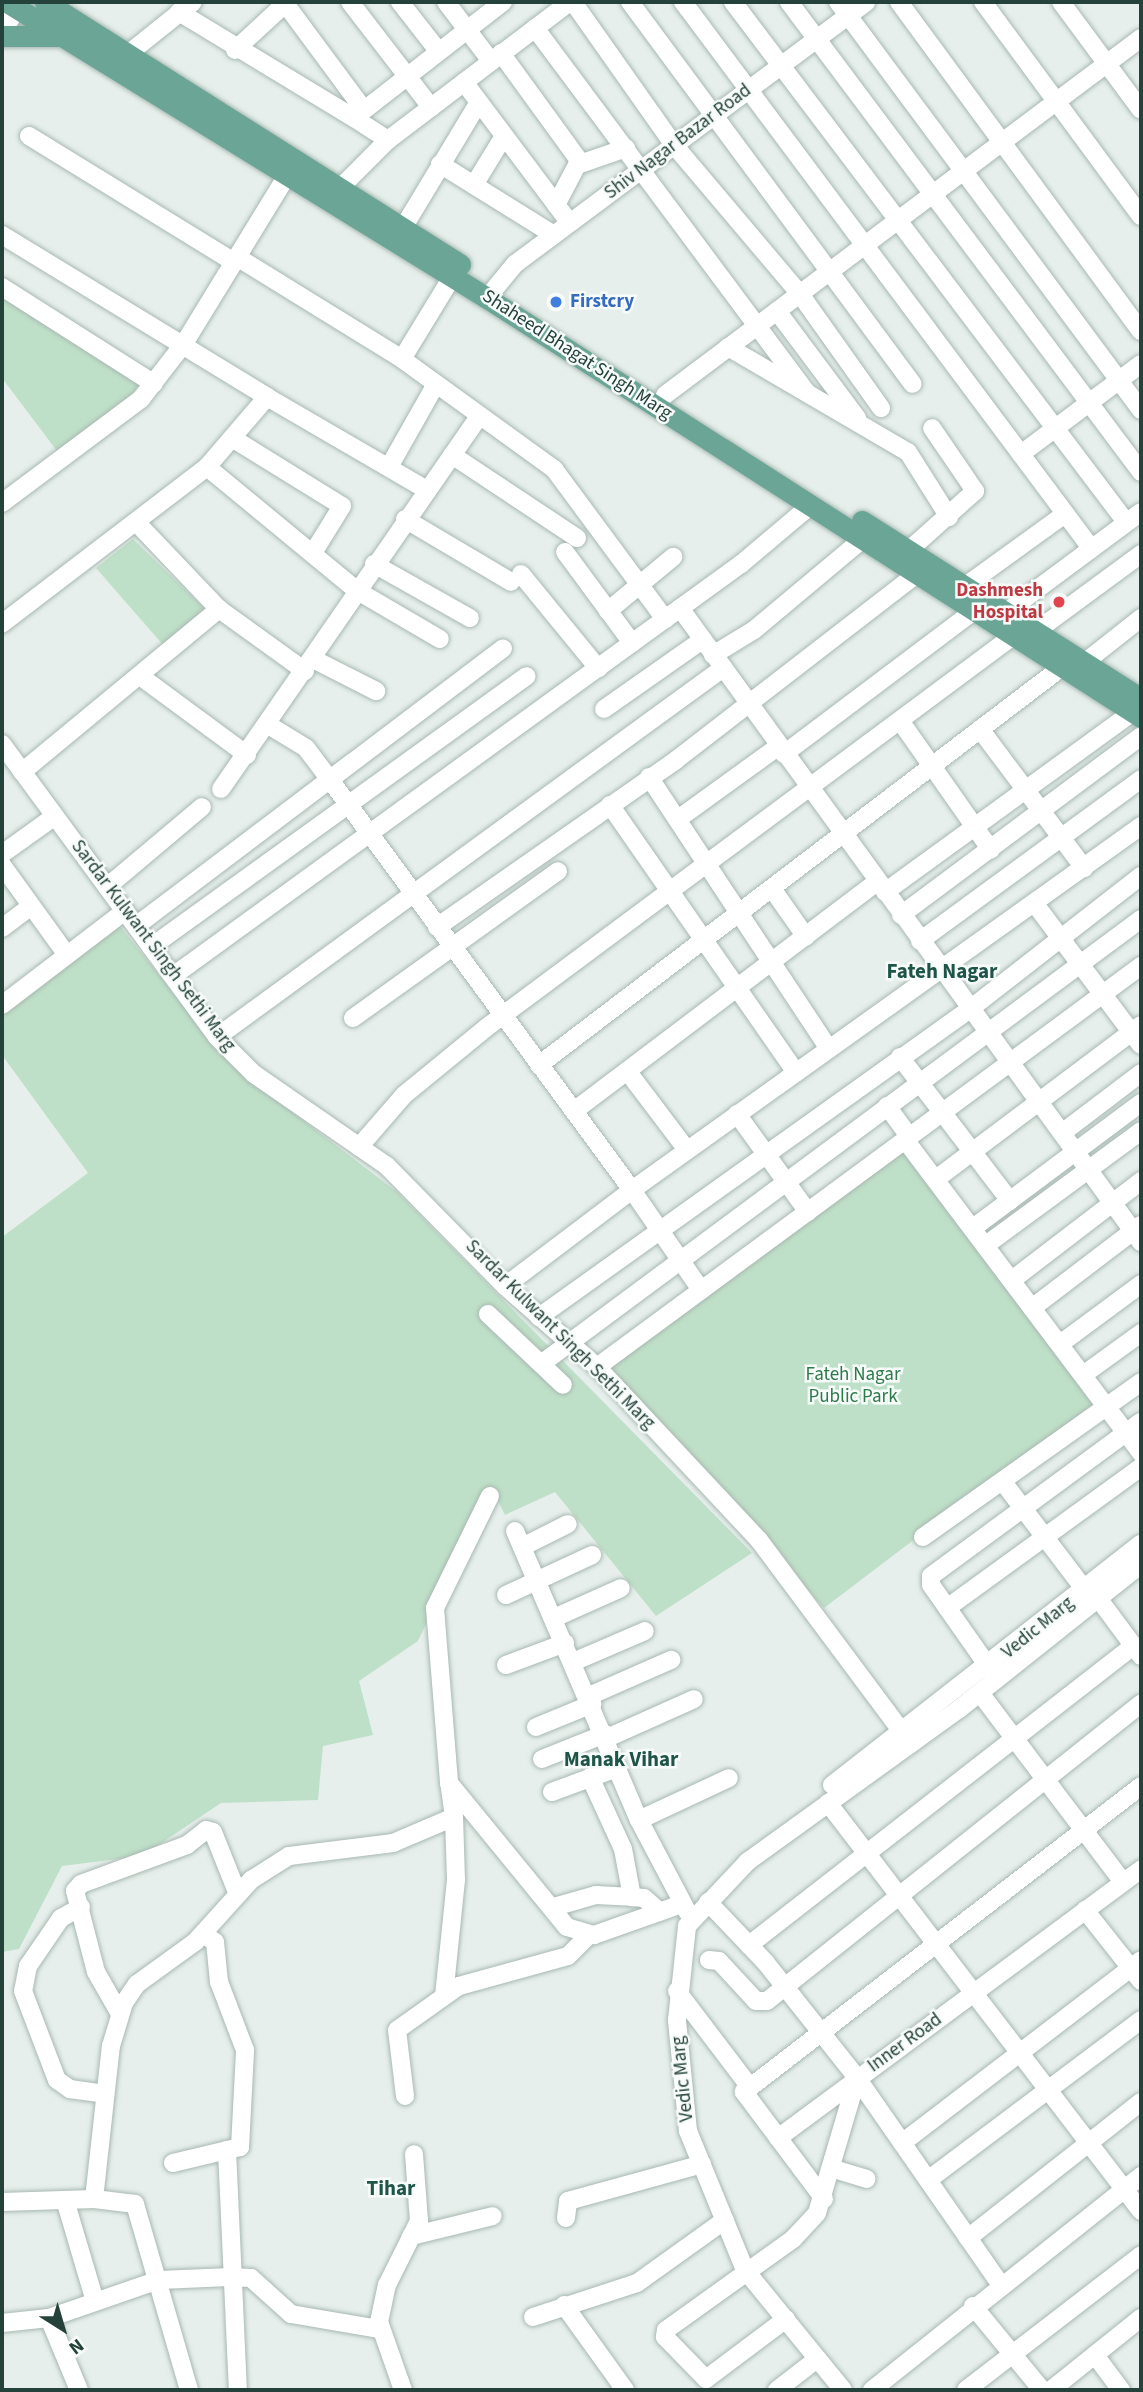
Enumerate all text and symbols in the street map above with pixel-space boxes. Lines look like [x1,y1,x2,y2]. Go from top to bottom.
street label: Shiv Nagar Bazar Road [600,79,756,205]
street label: Shaheed Bhagat Singh Marg [478,285,676,425]
place label: Firstcry [570,291,634,313]
marker: Firstcry [548,294,564,310]
place label: Dashmesh Hospital [956,580,1043,624]
marker: Dashmesh Hospital [1049,592,1069,612]
street label: Sardar Kulwant Singh Sethi Marg [66,836,240,1056]
district label: Fateh Nagar [887,958,997,984]
street label: Sardar Kulwant Singh Sethi Marg [460,1235,660,1435]
park label: Fateh Nagar Public Park [805,1364,901,1408]
street label: Vedic Marg [997,1592,1079,1664]
district label: Manak Vihar [564,1746,678,1772]
street label: Inner Road [863,2008,947,2078]
street label: Vedic Marg [667,2035,699,2123]
district label: Tihar [367,2175,415,2201]
north arrow [28,2294,98,2364]
text: N [63,2332,89,2361]

